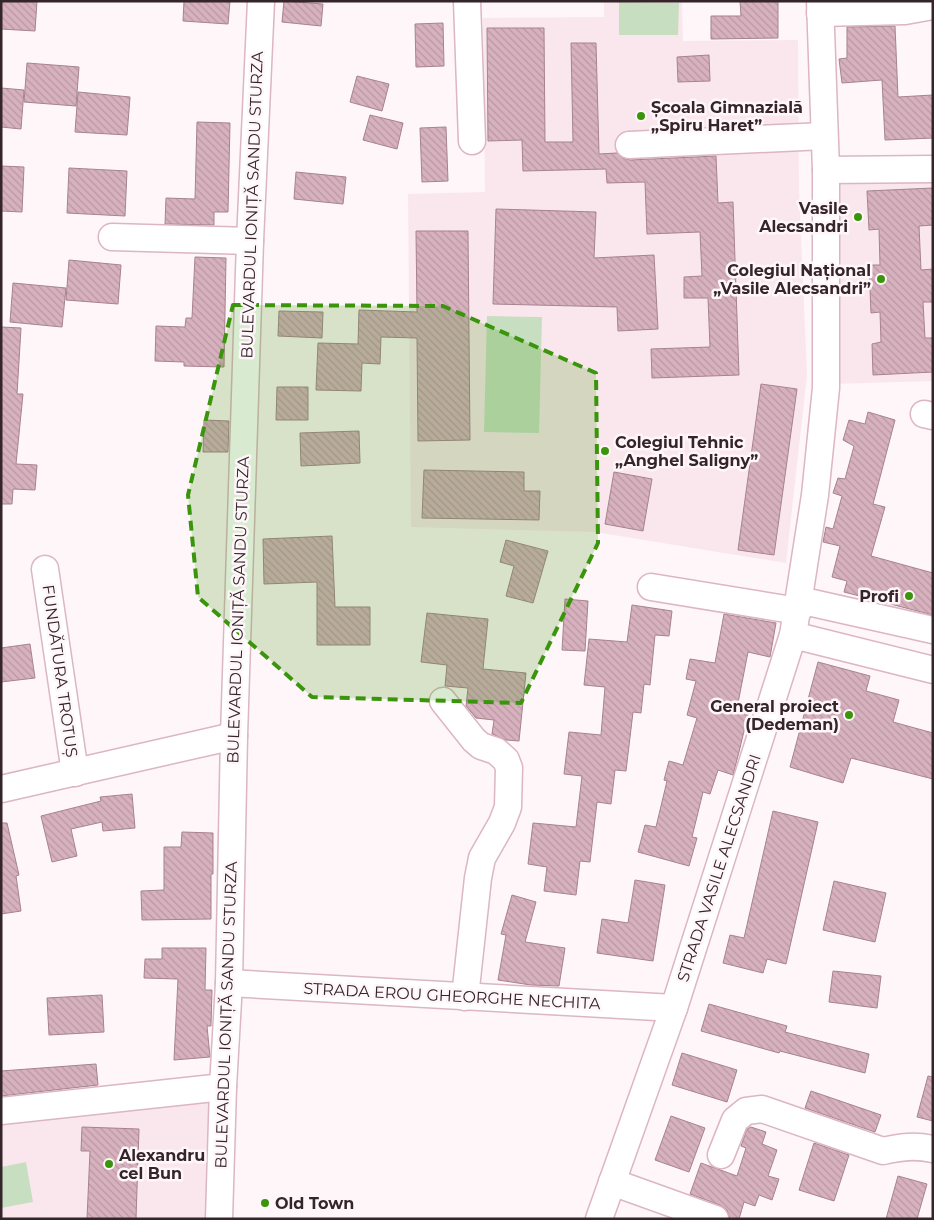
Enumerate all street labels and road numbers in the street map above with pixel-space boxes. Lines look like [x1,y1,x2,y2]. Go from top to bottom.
street label: BULEVARDUL IONIȚĂ SANDU STURZA [237,51,268,359]
street label: BULEVARDUL IONIȚĂ SANDU STURZA [223,456,254,764]
street label: FUNDĂTURA TROTUȘ [37,583,82,759]
street label: STRADA VASILE ALECSANDRI [673,752,765,984]
street label: BULEVARDUL IONIȚĂ SANDU STURZA [211,861,242,1169]
street label: STRADA EROU GHEORGHE NECHITA [303,979,602,1013]

